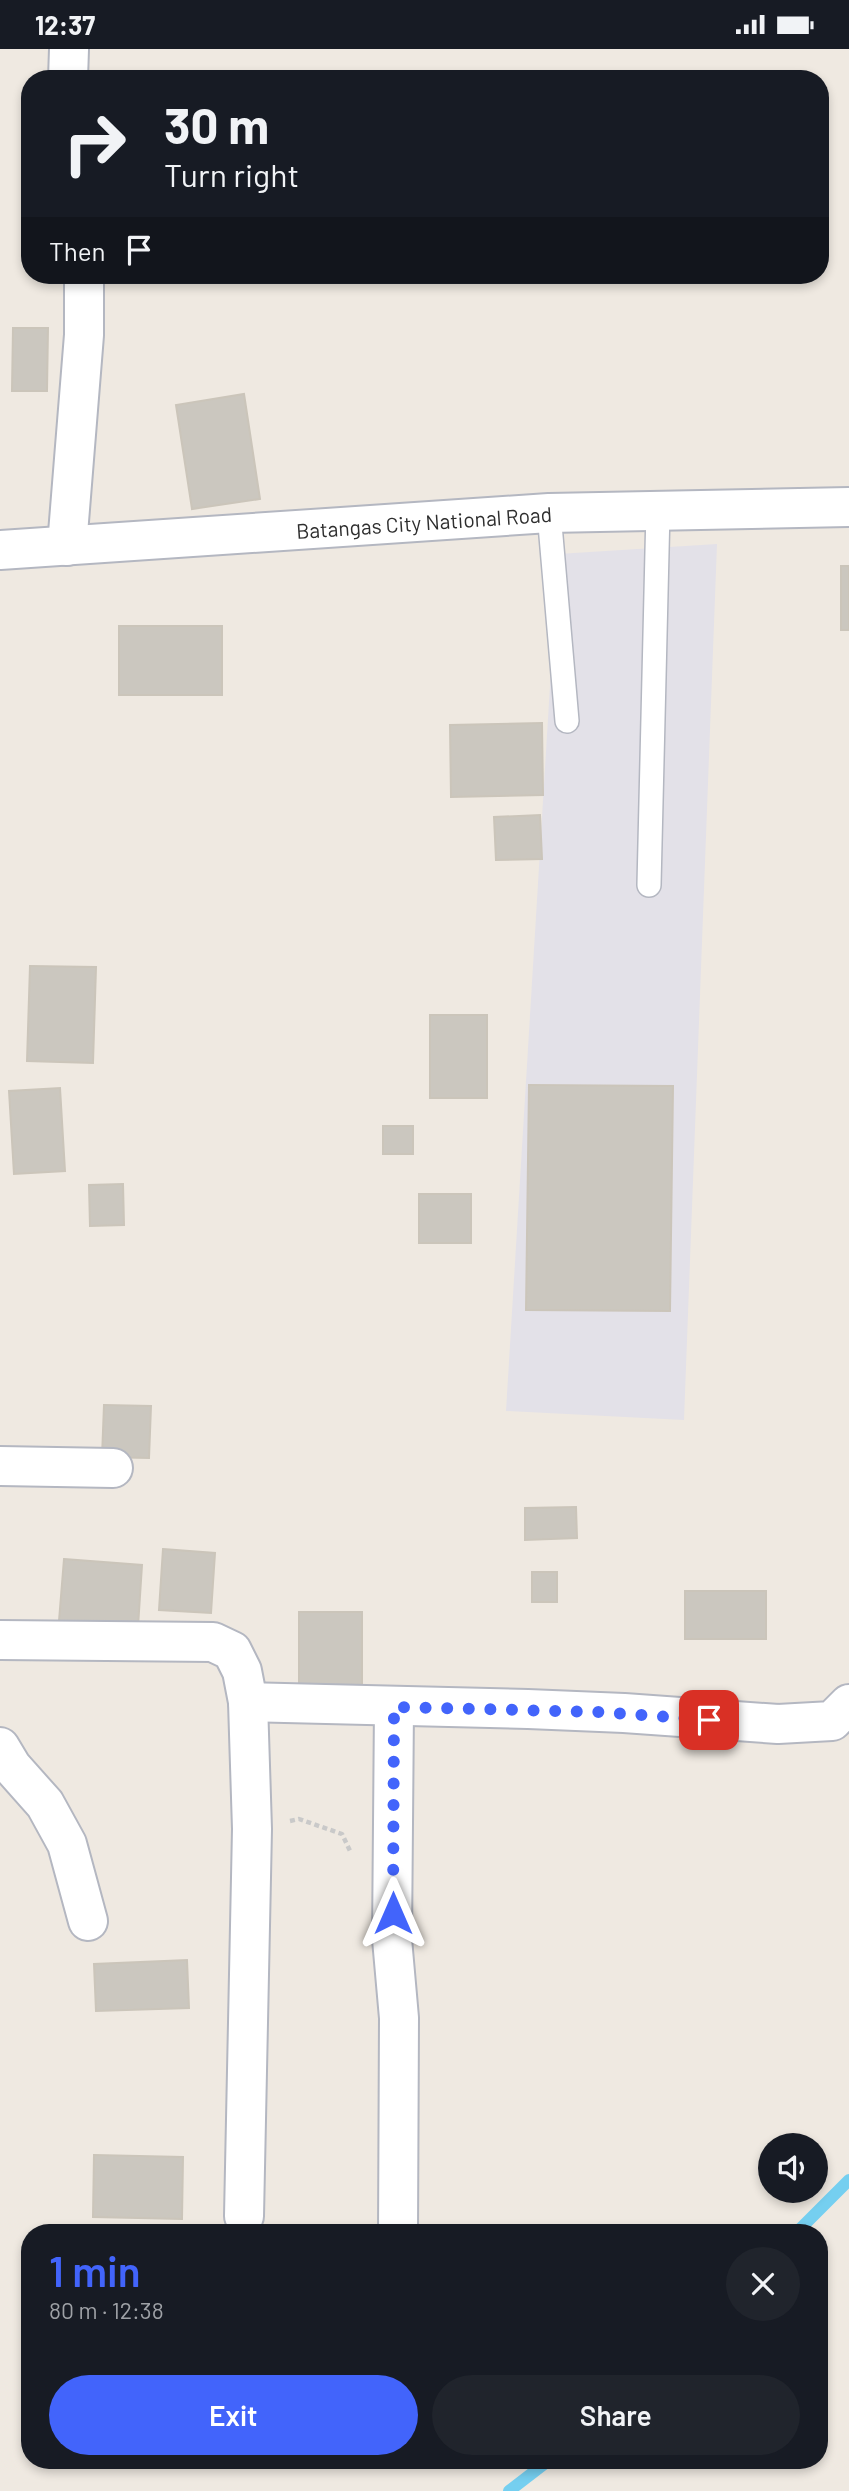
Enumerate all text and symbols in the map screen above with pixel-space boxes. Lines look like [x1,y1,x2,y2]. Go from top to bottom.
text: 12:37 [35,9,95,40]
text: 30 m [164,95,269,154]
icon: right [49,98,140,189]
text: Turn right [164,155,299,193]
icon: arrive [120,231,158,269]
text: Then [49,235,106,266]
street label: Batangas City National Road [295,500,553,543]
pin [679,1690,739,1750]
icon: arrive [690,1701,728,1739]
position arrow [356,1876,430,1950]
map controls [758,2133,828,2203]
button: sound [758,2133,828,2203]
text: 1 min [49,2245,141,2295]
button: close [726,2247,800,2321]
text: 80 m · 12:38 [49,2296,164,2324]
button: Exit [49,2375,418,2455]
button: Share [432,2375,800,2455]

